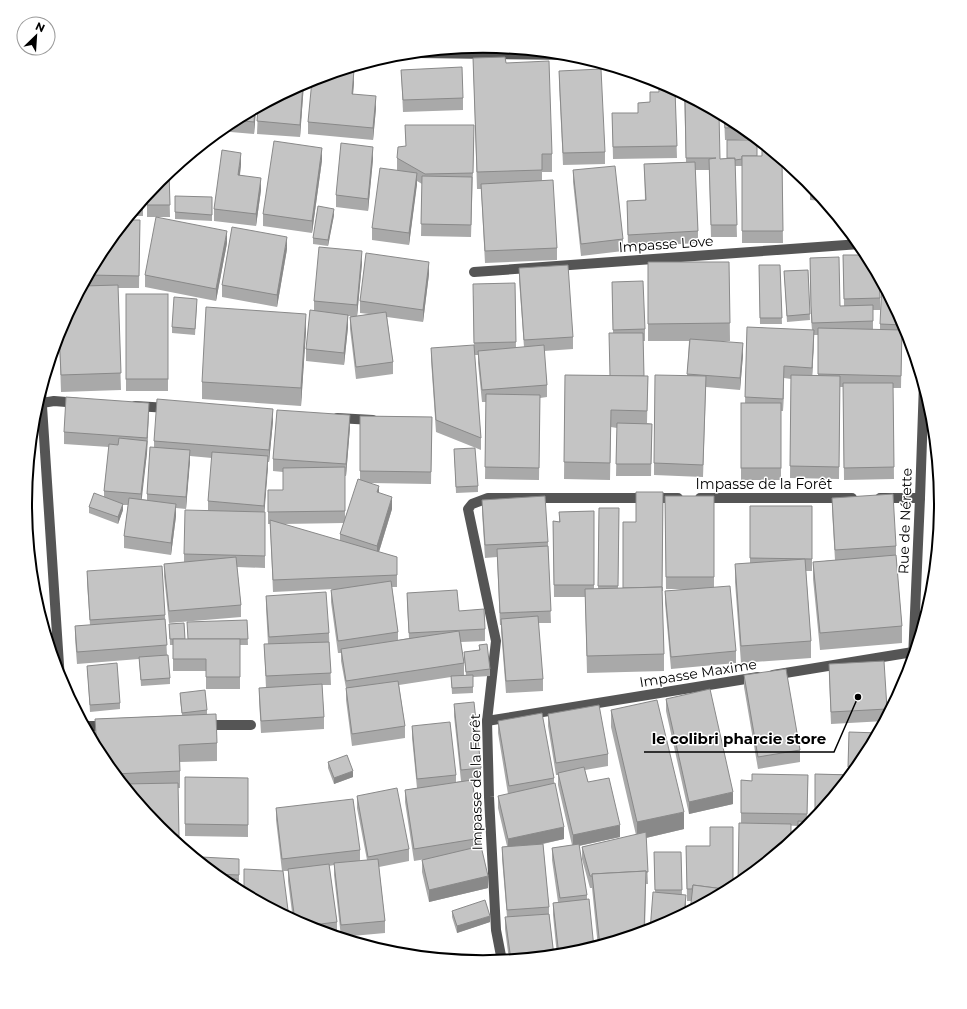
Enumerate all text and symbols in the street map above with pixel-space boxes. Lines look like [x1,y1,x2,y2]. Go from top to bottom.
north arrow [16,16,56,56]
text: N [33,19,47,35]
street label: Impasse Love [618,232,714,256]
street label: Rue de Nérette [894,468,916,574]
street label: Impasse de la Forêt [696,475,833,493]
street label: Impasse Maxime [638,655,758,691]
street label: Impasse de la Forêt [466,713,486,851]
callout: le colibri pharcie store [644,725,834,752]
text: le colibri pharcie store [652,729,826,748]

